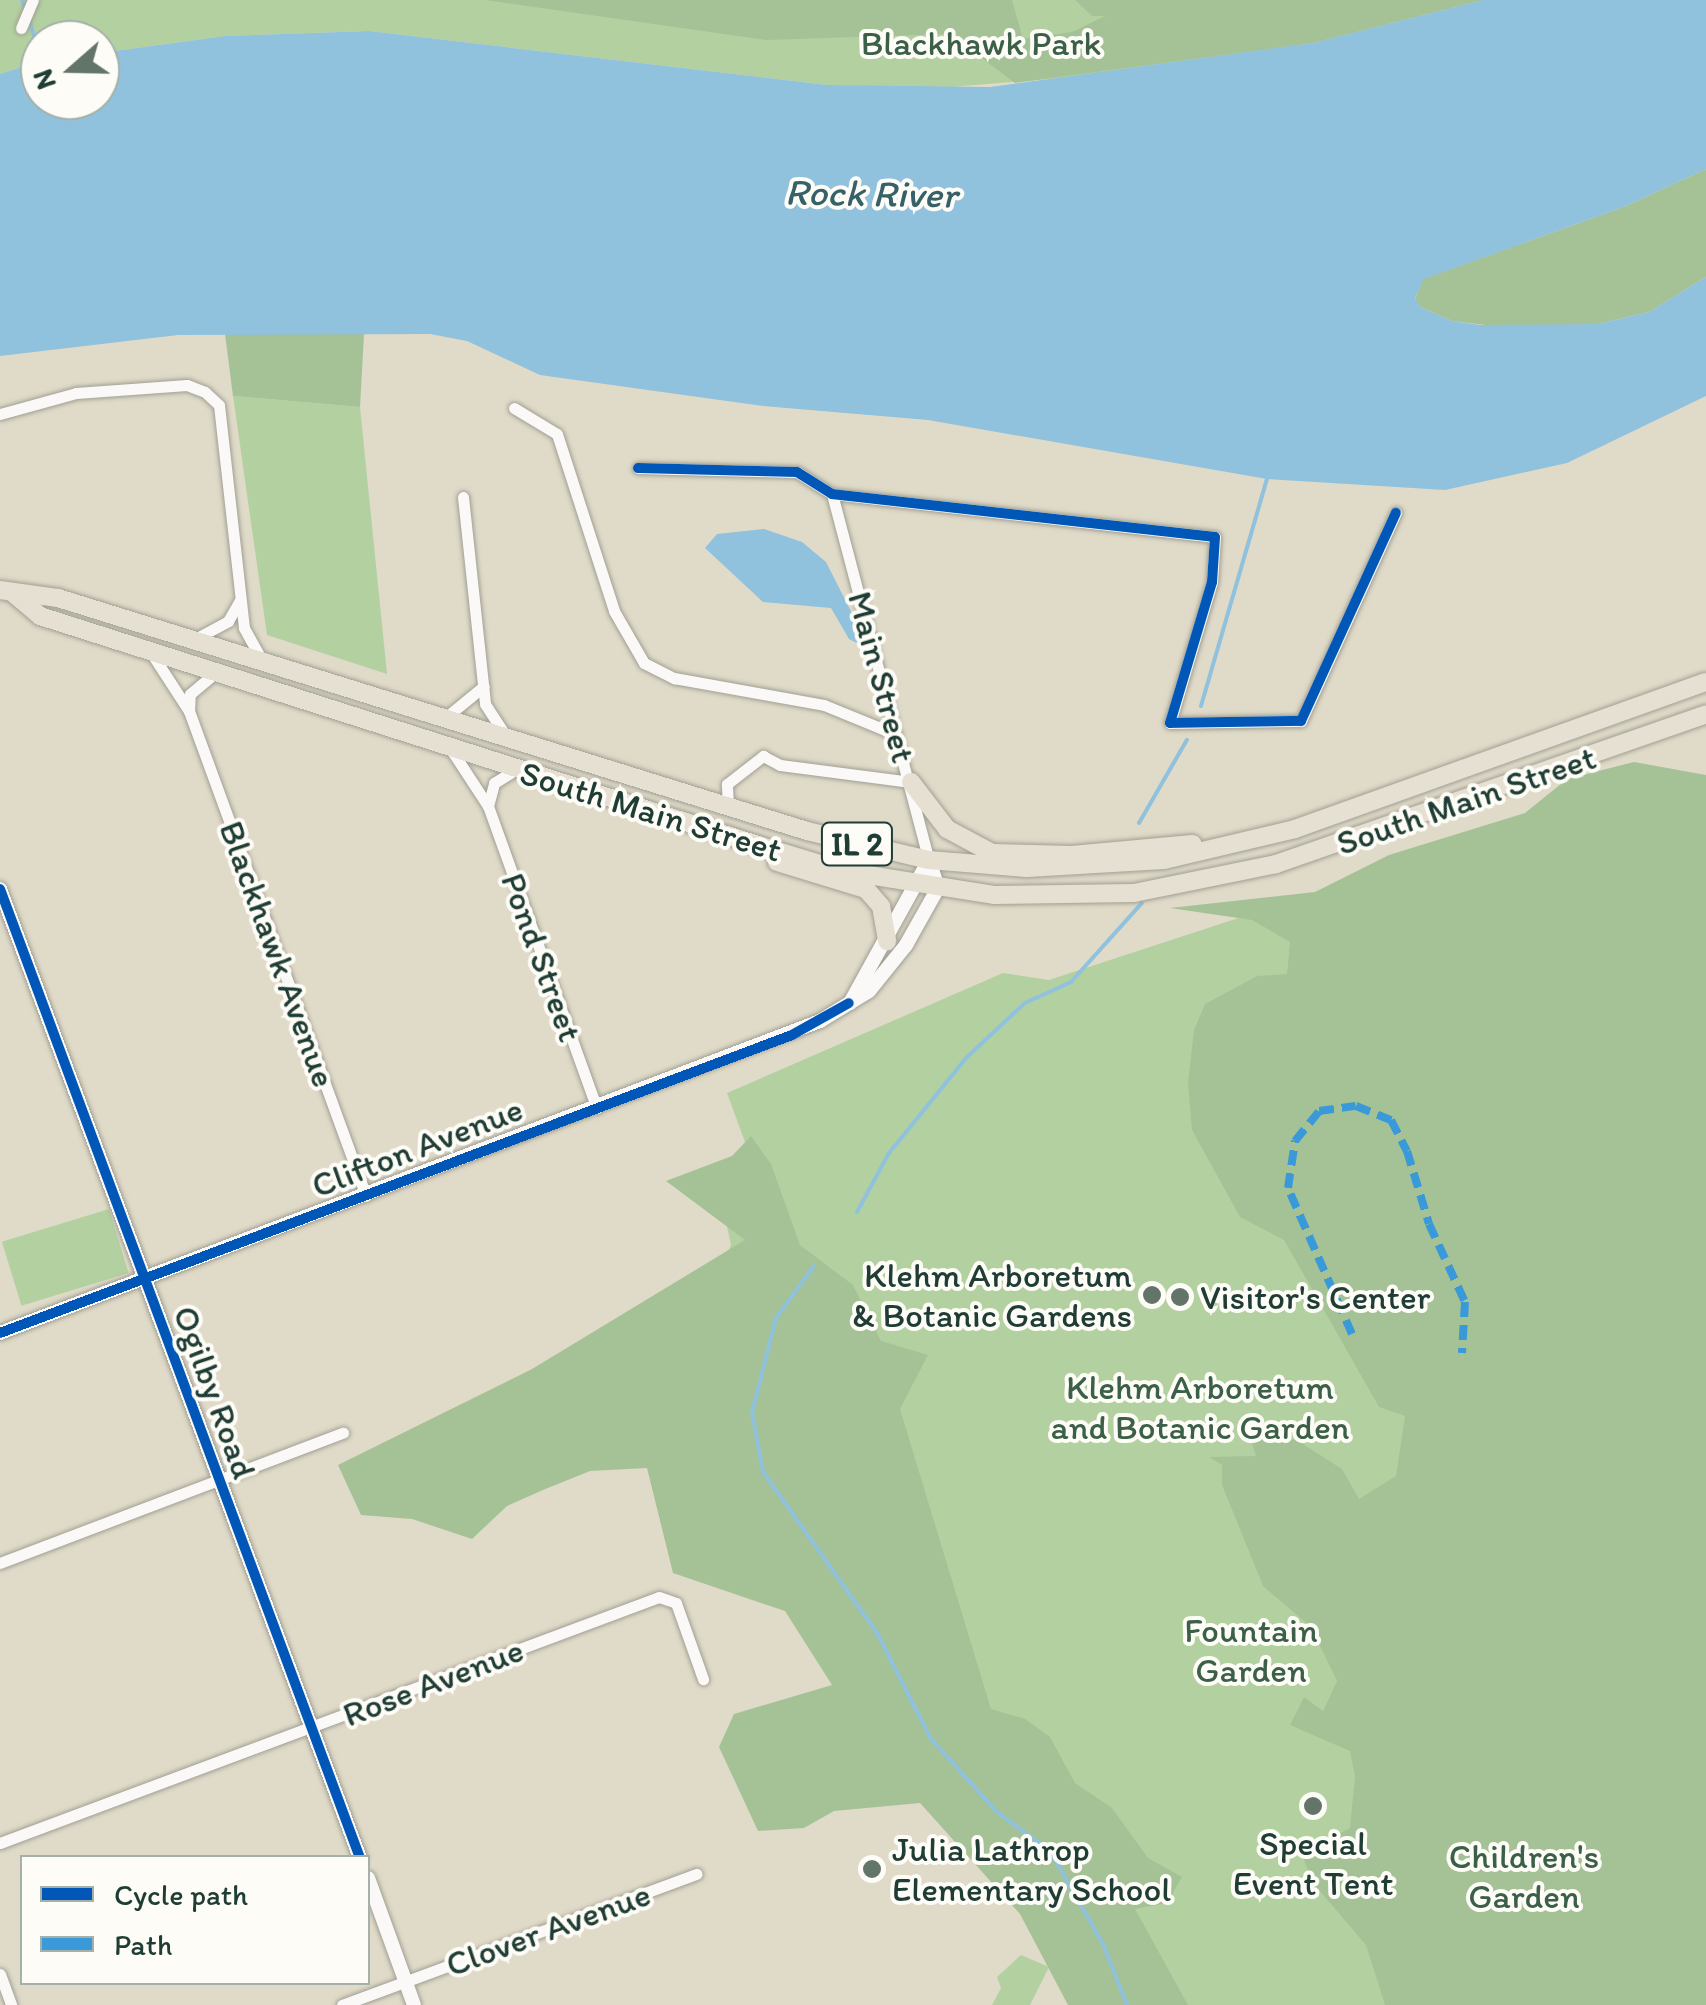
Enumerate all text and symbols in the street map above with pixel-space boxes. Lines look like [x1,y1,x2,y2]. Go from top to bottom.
north arrow [20,20,120,120]
park label: Blackhawk Park [861,22,1101,64]
text: N [24,65,63,94]
water label: Rock River [785,170,957,218]
street label: Main Street [839,587,925,767]
street label: South Main Street [1331,736,1601,864]
street label: South Main Street [516,751,786,871]
street label: Blackhawk Avenue [210,815,346,1093]
road number: IL 2 [820,817,894,871]
street label: Pond Street [492,867,592,1047]
street label: Clifton Avenue [306,1088,528,1206]
place label: Klehm Arboretum & Botanic Gardens [852,1254,1132,1336]
place label: Visitor's Center [1200,1276,1431,1318]
marker: Klehm Arboretum & Botanic Gardens [1141,1284,1163,1306]
marker: Visitor's Center [1169,1286,1191,1308]
street label: Ogilby Road [164,1300,266,1484]
park label: Klehm Arboretum and Botanic Garden [1051,1366,1349,1448]
park label: Fountain Garden [1184,1609,1318,1691]
street label: Rose Avenue [338,1629,528,1735]
marker: Special Event Tent [1302,1795,1324,1817]
place label: Special Event Tent [1234,1822,1392,1904]
place label: Julia Lathrop Elementary School [892,1828,1171,1910]
park label: Children's Garden [1449,1835,1599,1917]
legend [20,1855,370,1985]
marker: Julia Lathrop Elementary School [861,1858,883,1880]
street label: Clover Avenue [440,1873,656,1985]
text: Cycle path [114,1876,248,1913]
text: Path [114,1926,172,1963]

